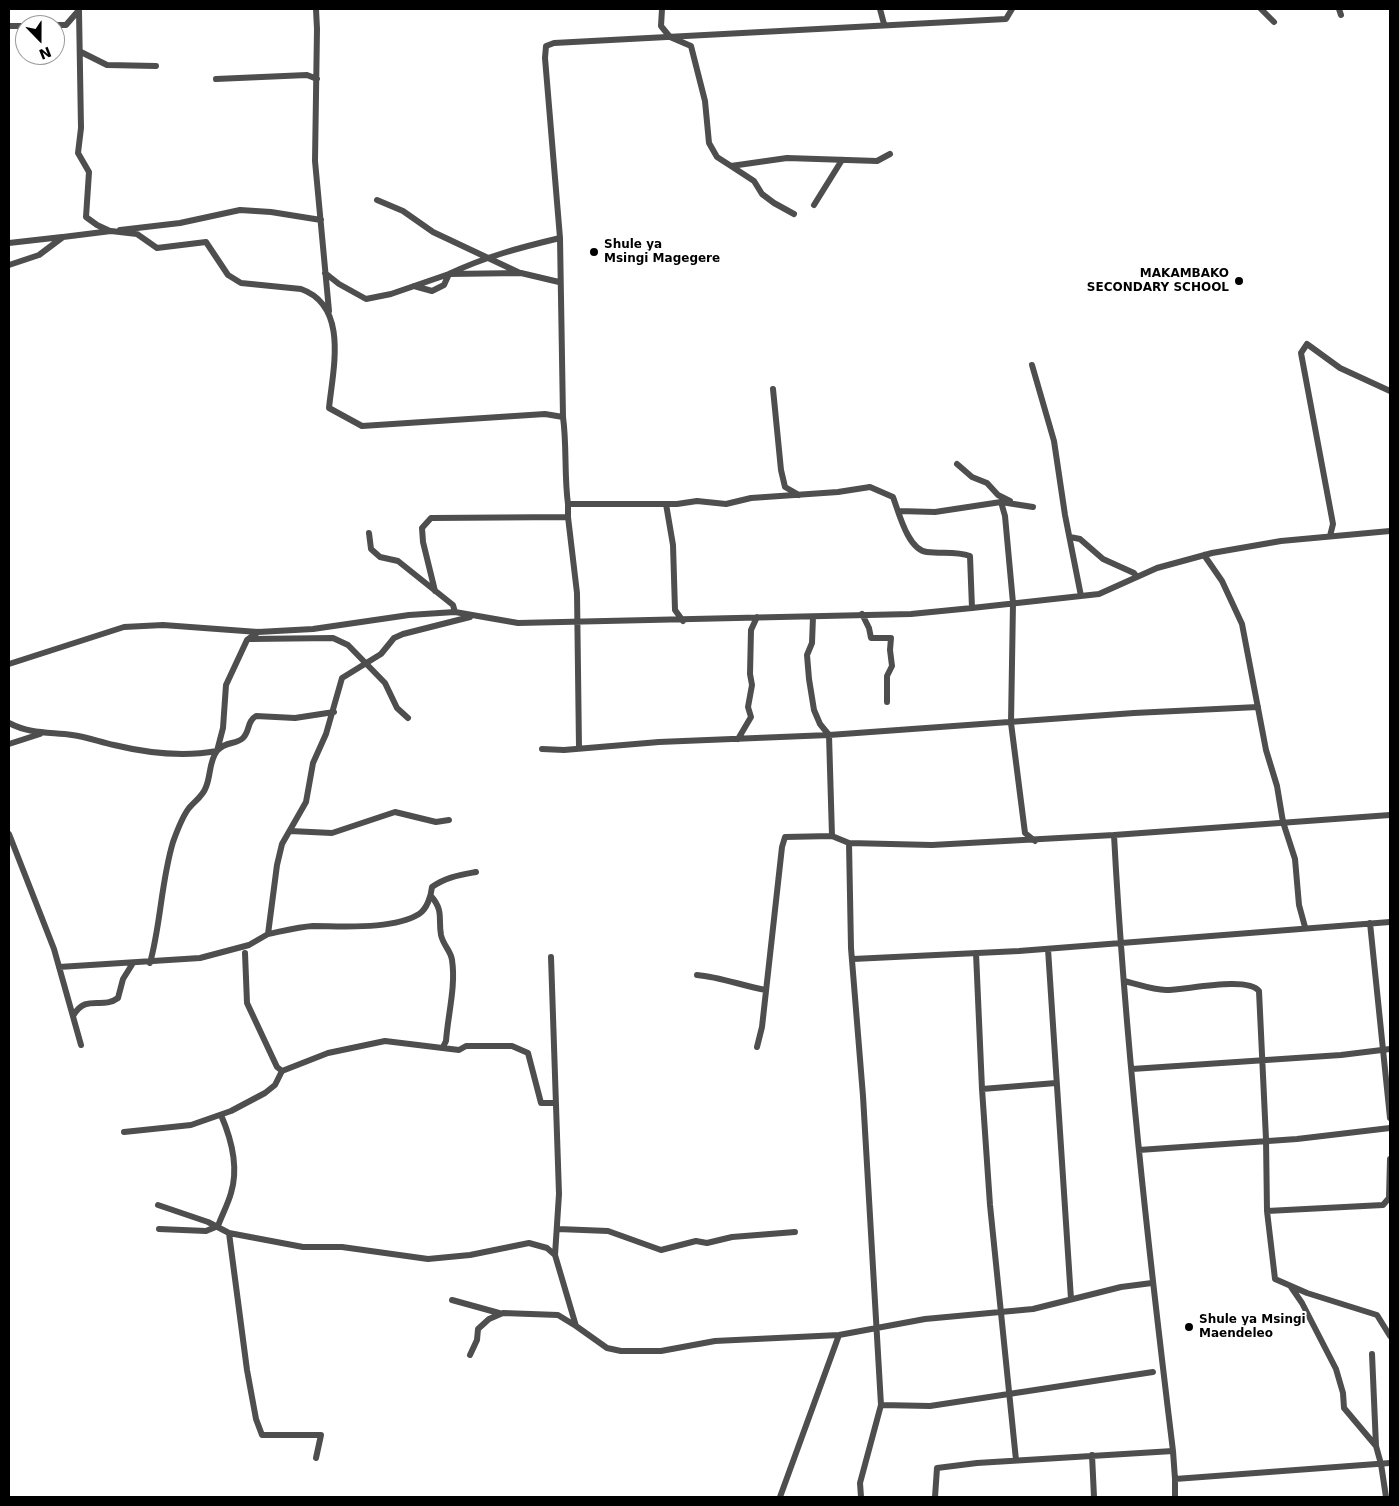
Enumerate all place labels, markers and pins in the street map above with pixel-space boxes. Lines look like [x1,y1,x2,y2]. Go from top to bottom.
place label: Shule ya Msingi Magegere [604,238,720,266]
marker: Shule ya Msingi Magegere [588,246,600,258]
place label: MAKAMBAKO SECONDARY SCHOOL [1087,267,1229,295]
marker: MAKAMBAKO SECONDARY SCHOOL [1233,275,1245,287]
place label: Shule ya Msingi Maendeleo [1199,1313,1306,1341]
marker: Shule ya Msingi Maendeleo [1183,1321,1195,1333]

